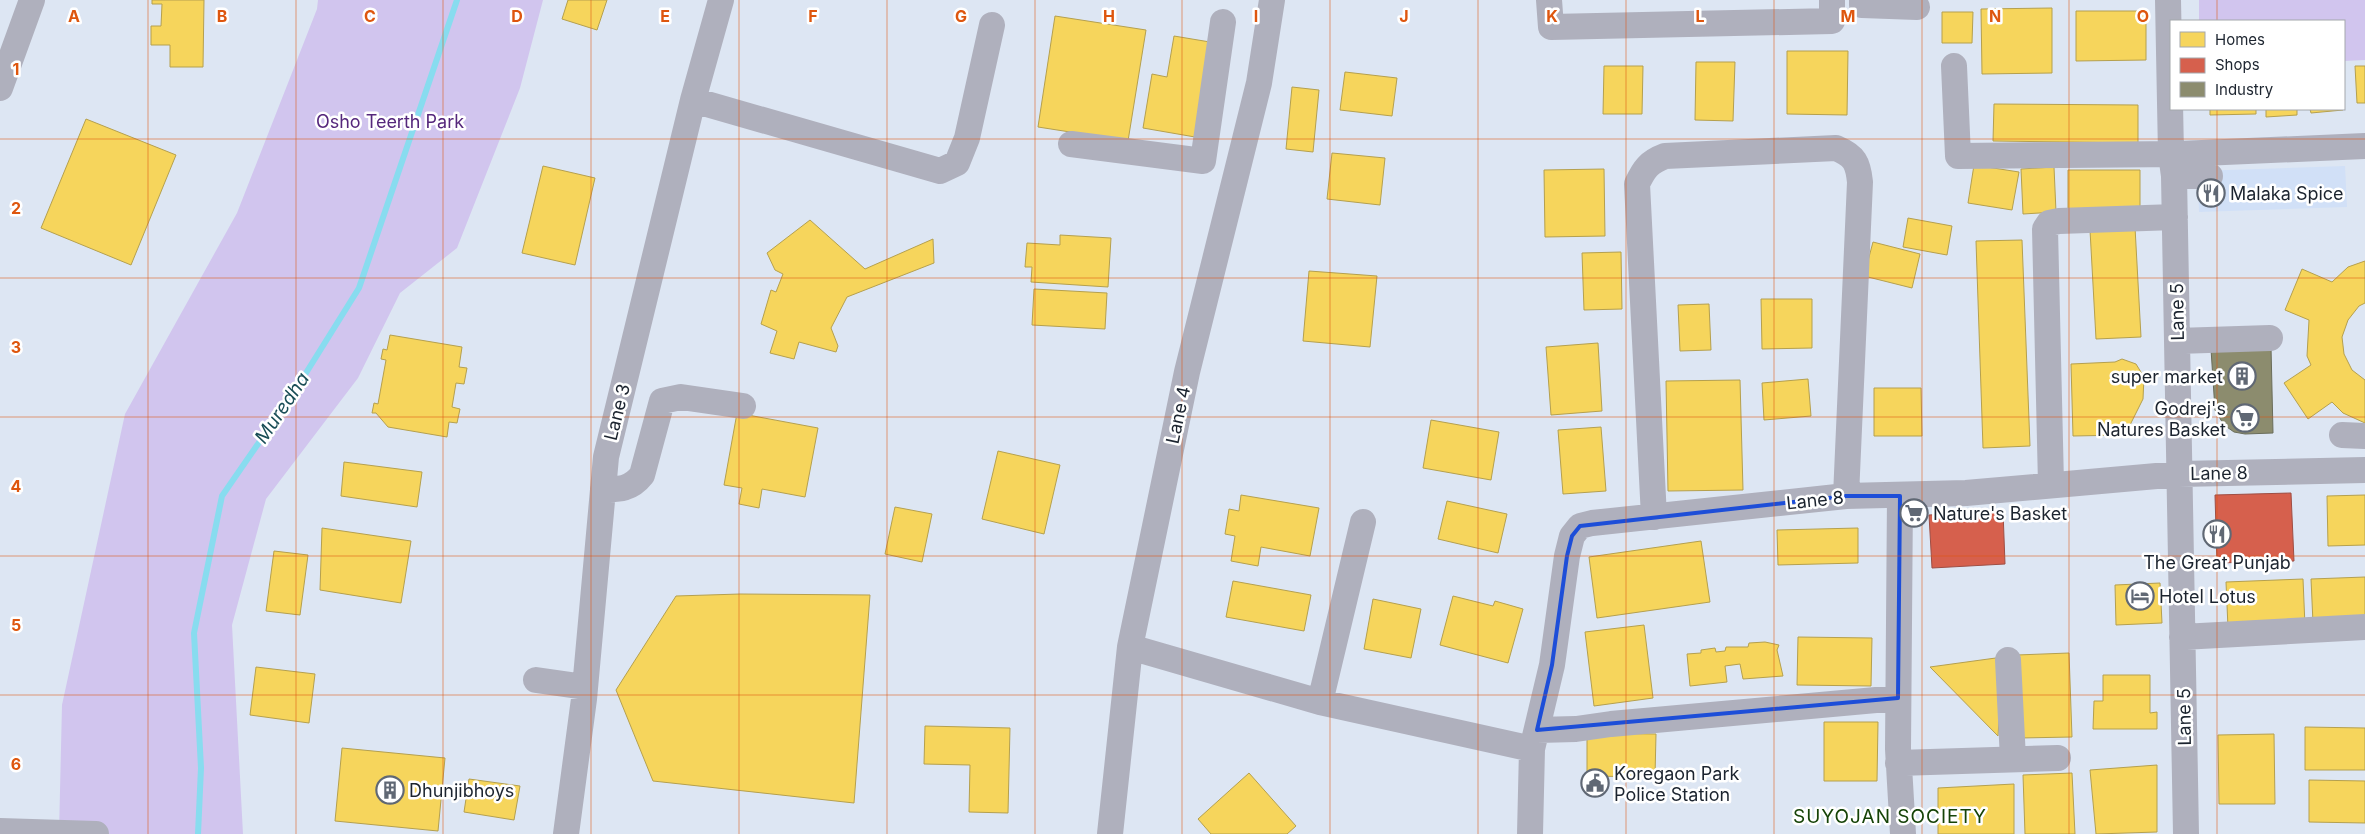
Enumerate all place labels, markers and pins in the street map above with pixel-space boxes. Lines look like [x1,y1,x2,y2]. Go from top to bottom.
restaurant icon: Malaka Spice [2196,178,2226,208]
place label: Malaka Spice [2230,183,2344,204]
building icon: super market [2227,361,2257,391]
place label: super market [2111,366,2223,387]
place label: Godrej's Natures Basket [2097,398,2226,440]
supermarket icon: Godrej's Natures Basket [2230,403,2260,433]
supermarket icon: Nature's Basket [1899,498,1929,528]
place label: Nature's Basket [1933,503,2067,524]
restaurant icon: The Great Punjab [2202,519,2232,549]
place label: The Great Punjab [2143,552,2291,573]
hotel icon: Hotel Lotus [2125,581,2155,611]
place label: Hotel Lotus [2159,586,2256,607]
place label: Koregaon Park Police Station [1614,763,1739,805]
public building icon: Koregaon Park Police Station [1580,768,1610,798]
building icon: Dhunjibhoys [375,775,405,805]
place label: Dhunjibhoys [409,780,514,801]

